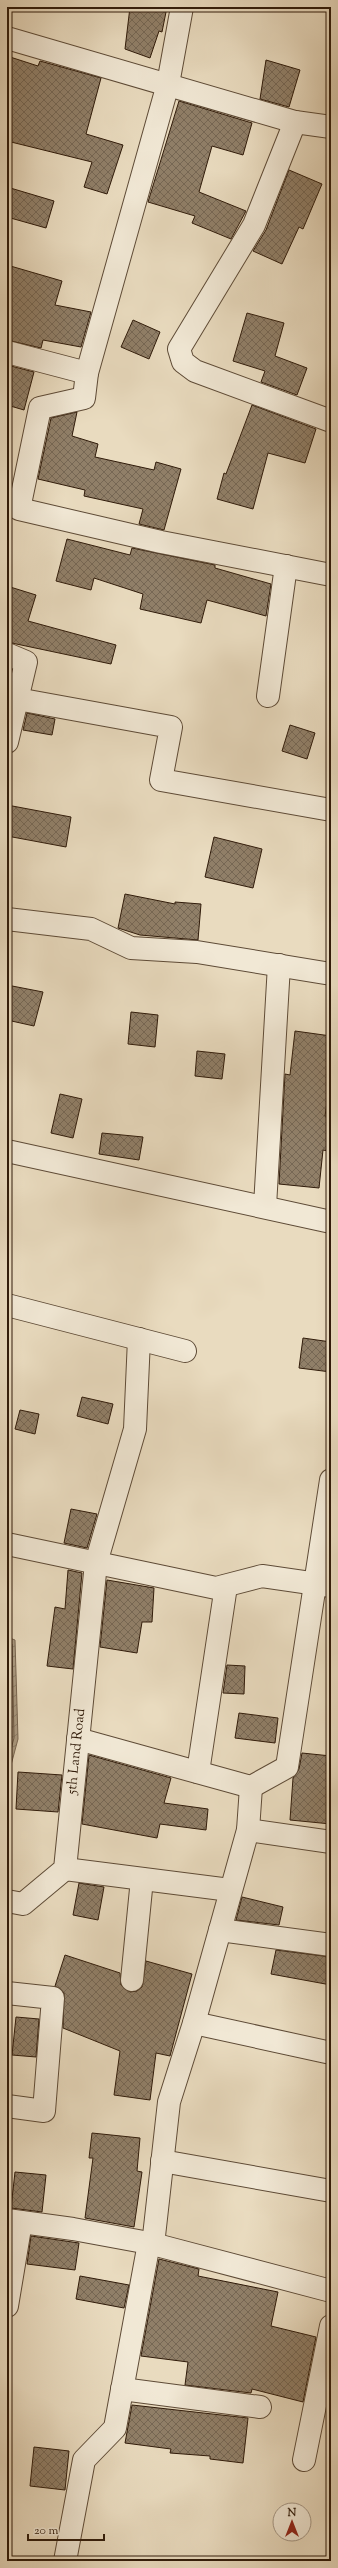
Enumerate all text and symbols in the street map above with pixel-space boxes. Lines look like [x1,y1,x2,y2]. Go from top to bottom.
street label: 5th Land Road [63,1708,91,1796]
north arrow [272,2502,312,2542]
text: N [287,2505,297,2521]
scale bar [28,2516,104,2542]
text: 20 m [34,2522,59,2540]

